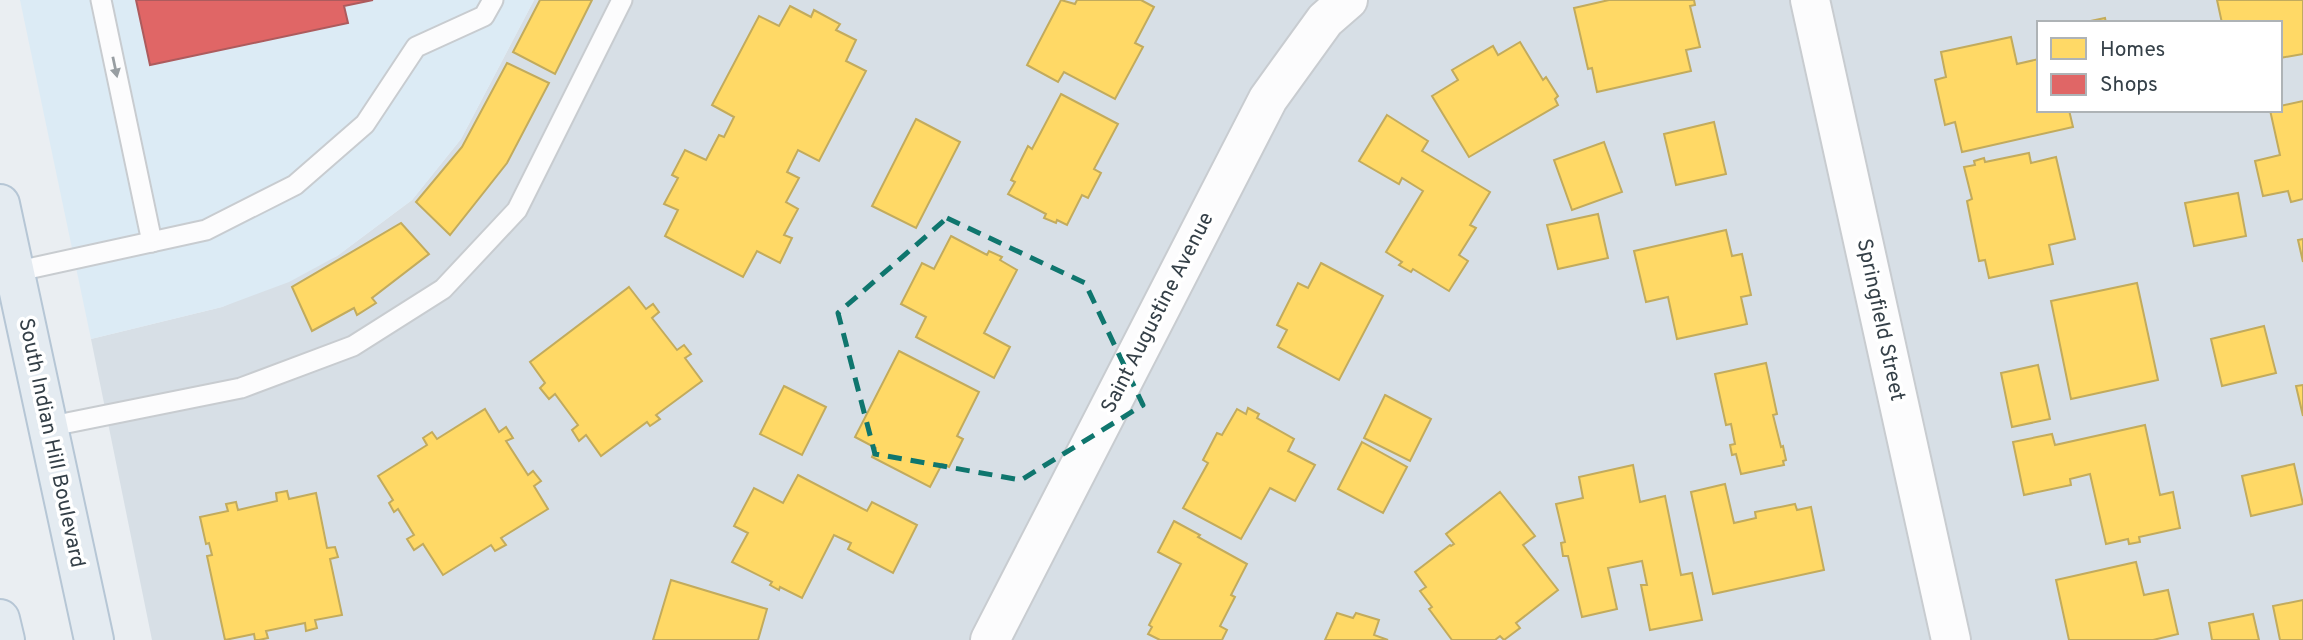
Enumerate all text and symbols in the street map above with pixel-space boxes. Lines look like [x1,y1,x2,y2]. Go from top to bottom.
legend [2037,21,2282,112]
text: Homes [2100,37,2165,64]
one-way arrow [110,56,121,78]
text: Shops [2100,72,2158,99]
street label: Saint Augustine Avenue [1096,208,1220,418]
street label: Springfield Street [1850,236,1910,404]
street label: South Indian Hill Boulevard [11,316,91,570]

